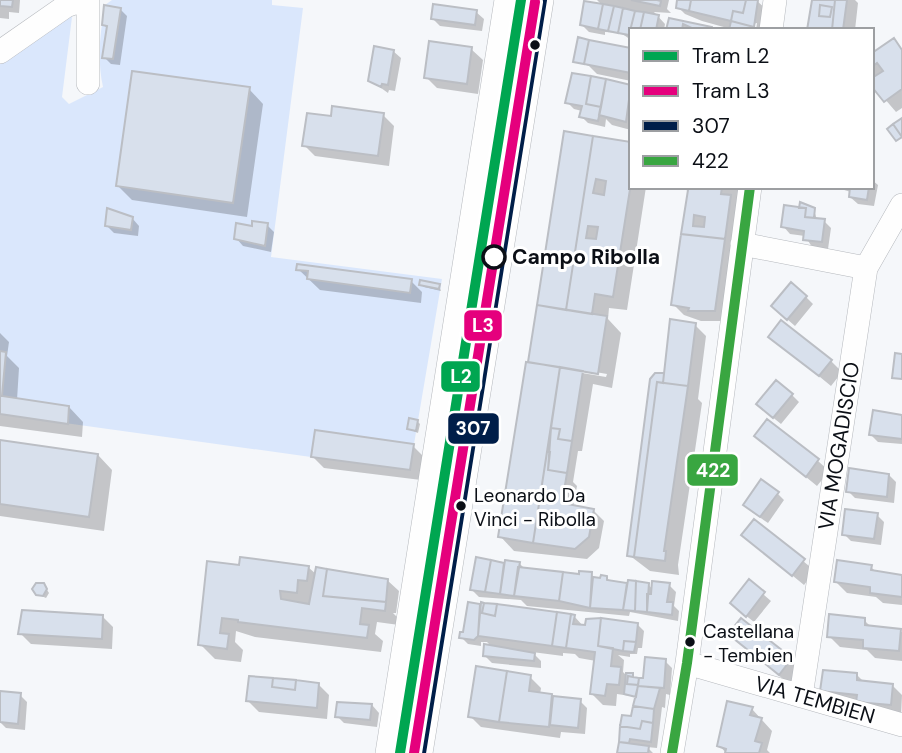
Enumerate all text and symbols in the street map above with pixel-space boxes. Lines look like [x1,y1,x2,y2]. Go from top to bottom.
legend [629,28,874,189]
unlabelled marker [528,38,542,52]
text: Tram L2 [692,42,769,70]
text: Tram L3 [692,77,770,105]
text: 307 [692,112,730,140]
text: 422 [692,147,729,175]
place label: Campo Ribolla [512,243,660,271]
marker: Campo Ribolla [482,245,506,269]
line badge: L3 [463,309,503,342]
text: L3 [472,313,494,338]
line badge: L2 [440,360,481,393]
street label: VIA MOGADISCIO [812,360,866,532]
text: L2 [450,364,472,389]
line badge: 307 [447,412,500,445]
text: 307 [456,416,490,441]
line badge: 422 [686,453,739,487]
text: 422 [696,458,730,483]
place label: Leonardo Da Vinci - Ribolla [474,483,596,532]
marker: Leonardo Da Vinci - Ribolla [454,499,468,513]
place label: Castellana - Tembien [703,619,794,668]
marker: Castellana - Tembien [683,635,697,649]
street label: VIA TEMBIEN [752,669,878,731]

